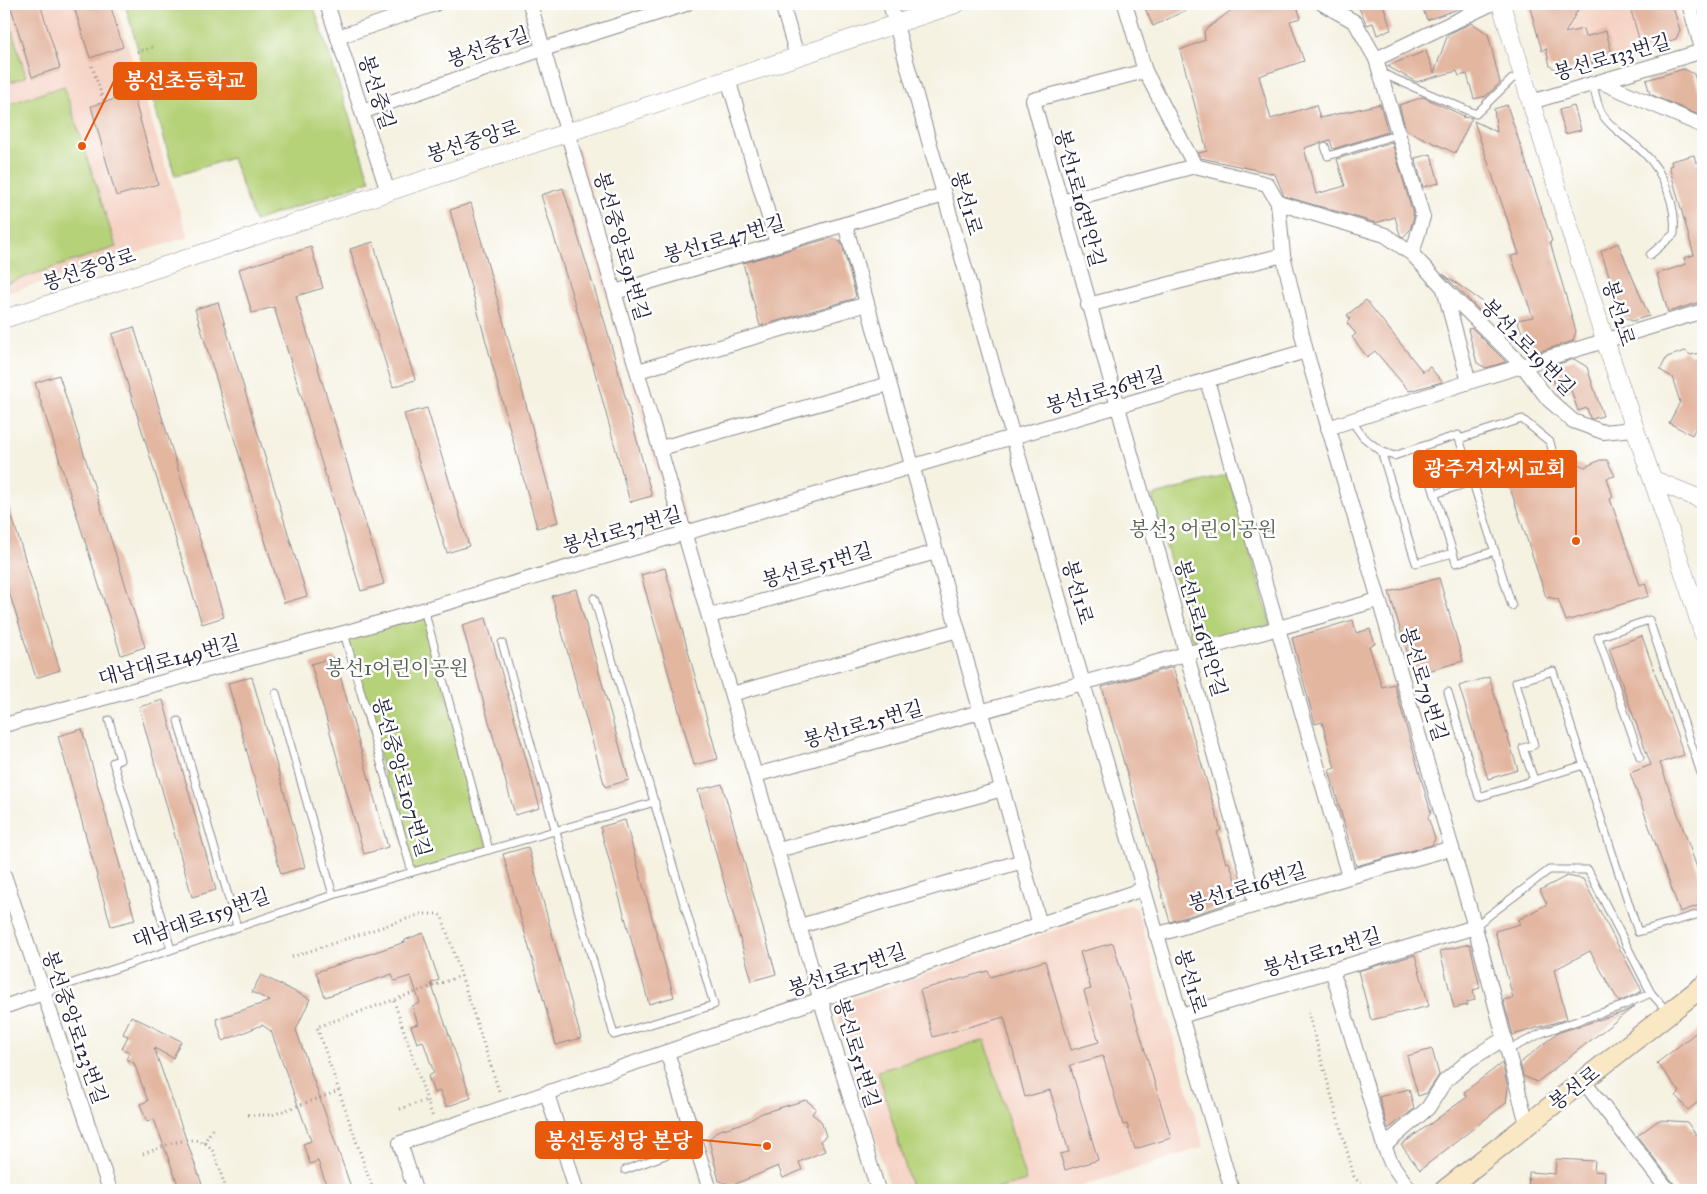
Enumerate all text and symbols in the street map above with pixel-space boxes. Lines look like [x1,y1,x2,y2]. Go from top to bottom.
street label: 봉선중1길 [444,22,532,72]
street label: 봉선로133번길 [1551,29,1673,85]
street label: 봉선중길 [354,52,400,132]
callout: 봉선초등학교 [114,63,256,99]
text: 봉선초등학교 [124,68,246,94]
street label: 봉선중앙로 [423,115,523,167]
street label: 봉선1로16번안길 [1050,126,1110,270]
street label: 봉선1로 [946,168,988,238]
street label: 봉선중앙로91번길 [589,169,655,323]
street label: 봉선1로47번길 [660,210,788,268]
street label: 봉선중앙로 [39,243,139,295]
street label: 봉선2로 [1598,277,1640,349]
street label: 봉선2로19번길 [1476,294,1580,400]
street label: 봉선1로36번길 [1043,362,1167,418]
callout: 광주겨자씨교회 [1414,451,1576,487]
text: 광주겨자씨교회 [1424,456,1566,482]
street label: 봉선1로37번길 [559,501,685,559]
park label: 봉선3 어린이공원 [1129,517,1277,541]
street label: 봉선로51번길 [759,538,875,592]
street label: 봉선1로16번안길 [1170,556,1232,700]
street label: 봉선1로 [1057,557,1099,627]
street label: 봉선로79번길 [1395,624,1453,744]
street label: 대남대로149번길 [96,630,242,690]
park label: 봉선1어린이공원 [325,656,469,680]
street label: 봉선중앙로107번길 [368,694,436,860]
street label: 봉선1로25번길 [800,695,926,753]
street label: 봉선1로16번길 [1185,858,1309,916]
street label: 대남대로159번길 [129,883,273,953]
street label: 봉선1로12번길 [1260,923,1384,981]
street label: 봉선1로17번길 [785,939,909,1001]
street label: 봉선1로 [1170,946,1212,1016]
street label: 봉선중앙로123번길 [37,947,113,1107]
street label: 봉선로51번길 [829,995,885,1111]
street label: 봉선로 [1544,1061,1604,1115]
callout: 봉선동성당 본당 [536,1122,702,1158]
text: 봉선동성당 본당 [546,1128,693,1154]

